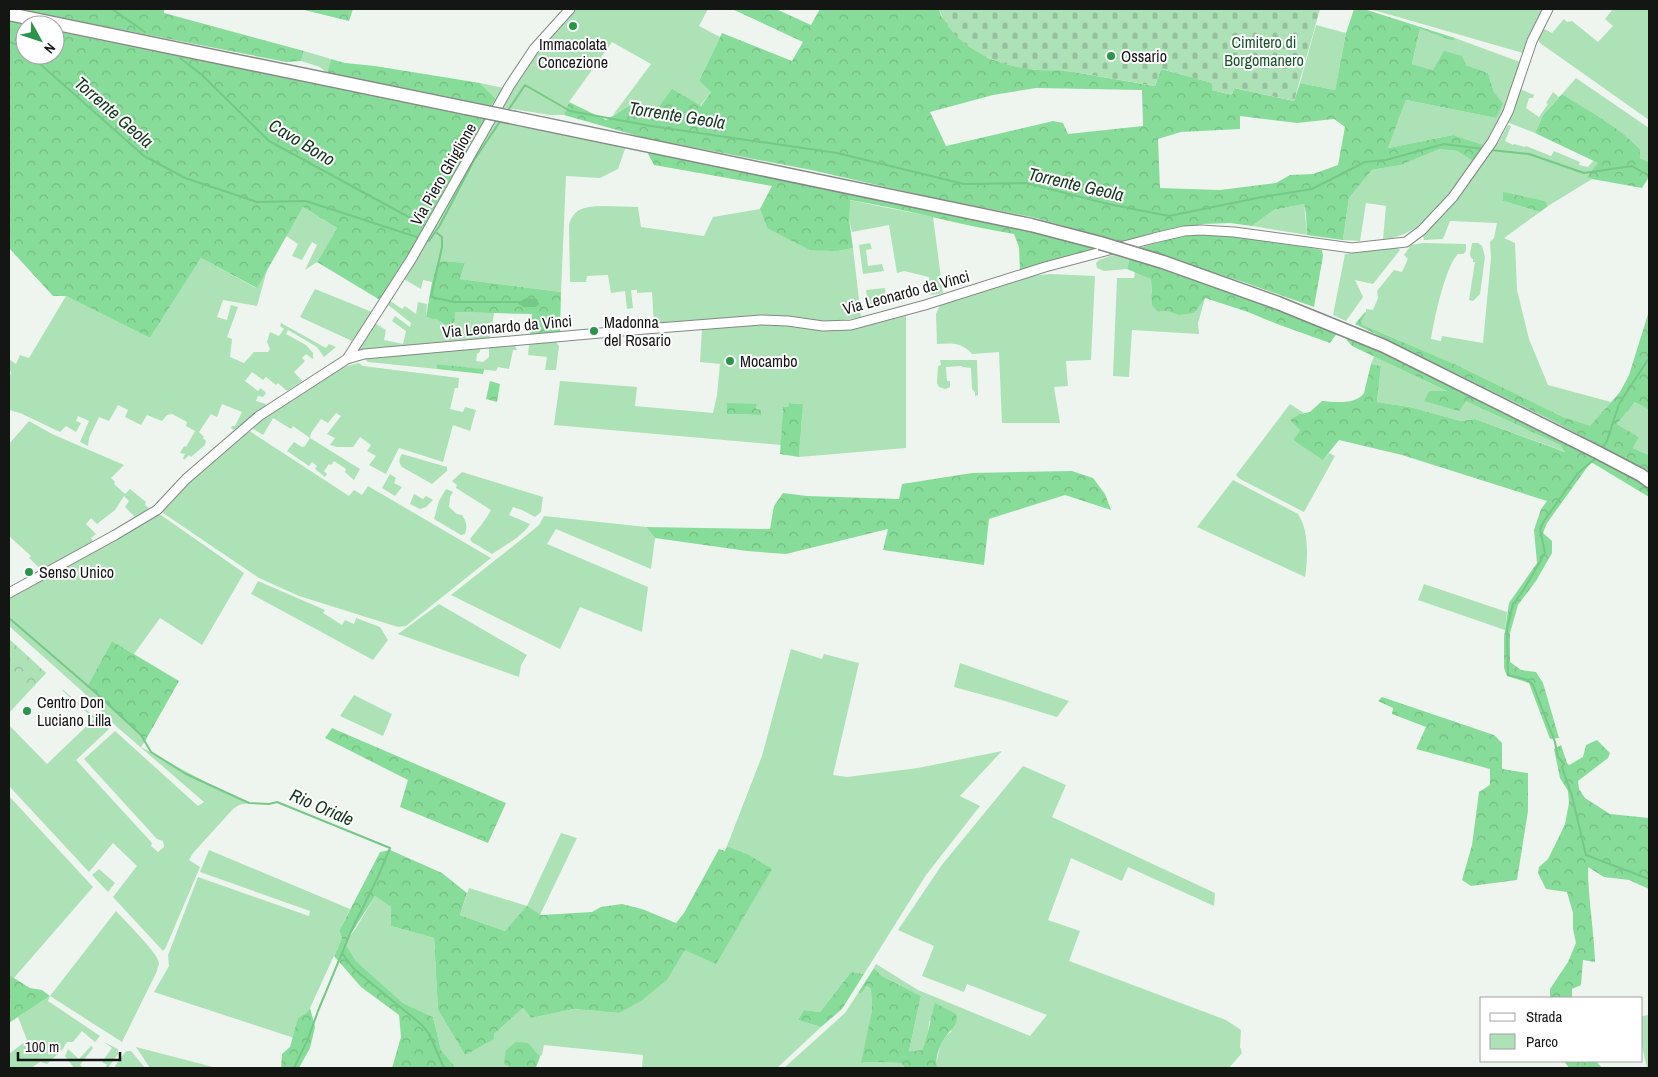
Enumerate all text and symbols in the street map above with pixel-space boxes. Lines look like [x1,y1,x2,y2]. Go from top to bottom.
north arrow [15,15,65,65]
marker: Immacolata Concezione [567,20,579,32]
park label: Cimitero di Borgomanero [1224,31,1304,71]
place label: Immacolata Concezione [538,33,608,73]
text: N [40,39,60,57]
place label: Ossario [1121,45,1167,67]
marker: Ossario [1105,50,1117,62]
water label: Torrente Geola [69,71,159,153]
water label: Torrente Geola [627,95,727,135]
water label: Cavo Bono [264,112,340,172]
street label: Via Piero Ghiglione [405,119,481,229]
water label: Torrente Geola [1026,161,1126,207]
street label: Via Leonardo da Vinci [840,265,972,319]
street label: Via Leonardo da Vinci [441,309,573,343]
place label: Madonna del Rosario [604,311,671,351]
marker: Madonna del Rosario [588,325,600,337]
place label: Mocambo [740,350,798,372]
marker: Mocambo [724,355,736,367]
place label: Senso Unico [39,561,114,583]
marker: Senso Unico [23,566,35,578]
place label: Centro Don Luciano Lilla [37,691,112,731]
marker: Centro Don Luciano Lilla [21,705,33,717]
water label: Rio Oriale [286,782,358,832]
legend [1480,997,1643,1062]
text: Strada [1526,1006,1562,1027]
scale bar [18,1030,120,1062]
text: Parco [1526,1031,1558,1052]
text: 100 m [25,1036,59,1057]

